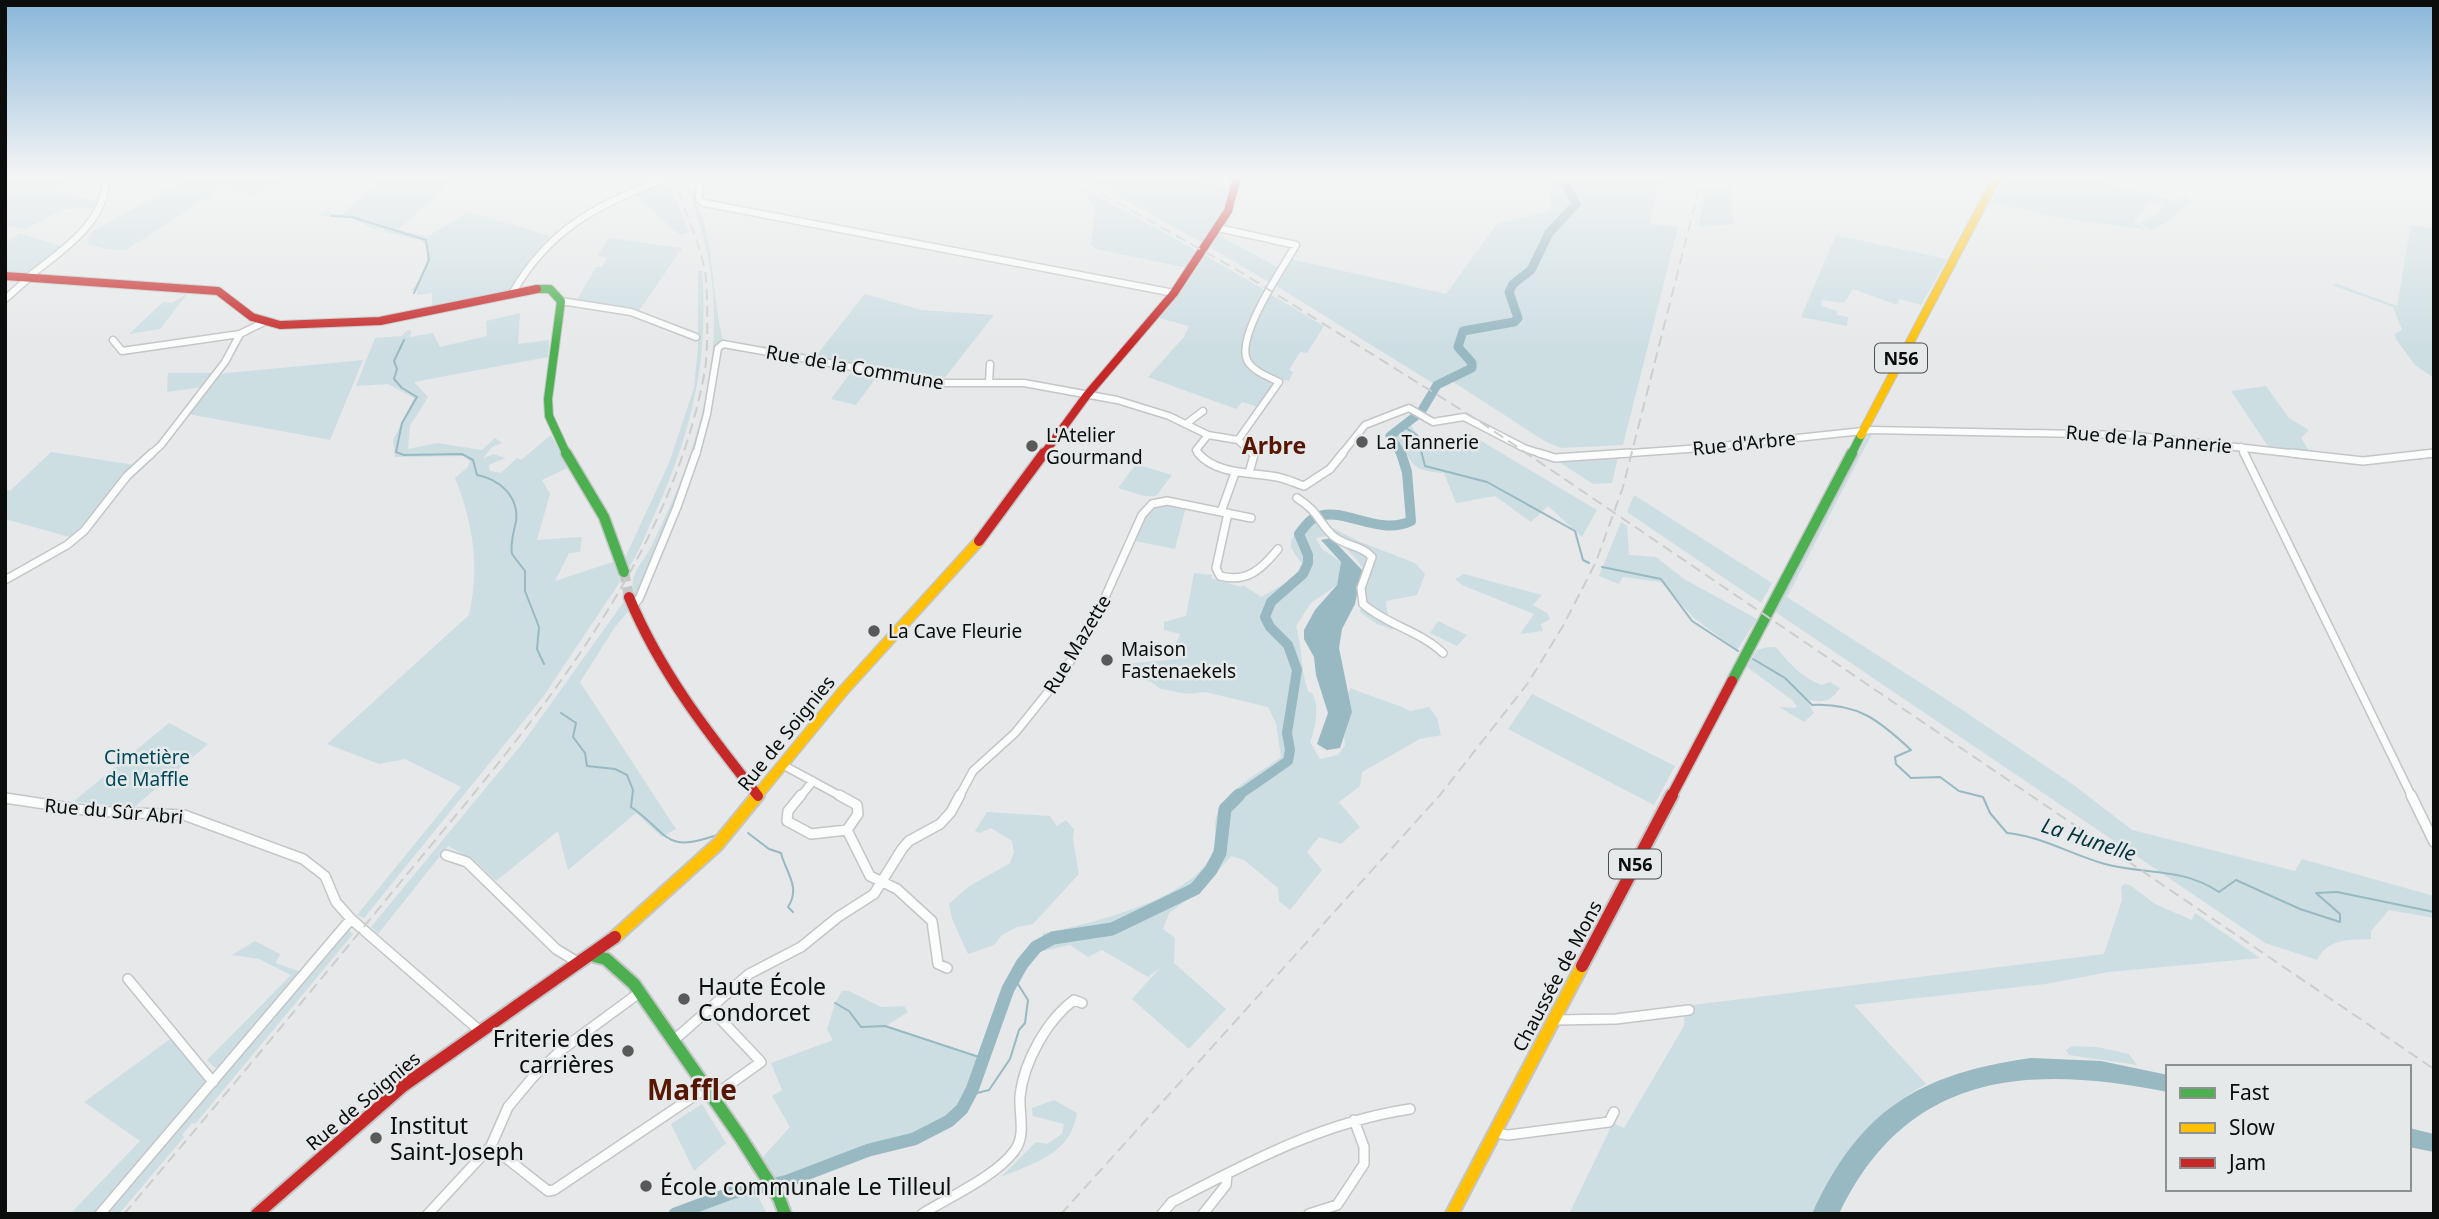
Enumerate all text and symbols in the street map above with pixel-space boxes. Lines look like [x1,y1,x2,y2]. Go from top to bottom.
street label: Rue de la Commune [764,339,946,395]
road number: N56 [1875,344,1927,372]
street label: Rue de la Pannerie [2065,419,2233,459]
place label: L'Atelier Gourmand [1046,422,1143,470]
street label: Rue d'Arbre [1691,425,1797,461]
district label: Arbre [1242,429,1306,461]
place label: La Tannerie [1376,429,1479,455]
marker: La Tannerie [1354,434,1370,450]
marker: L'Atelier Gourmand [1024,438,1040,454]
street label: Rue Mazette [1037,590,1117,698]
place label: La Cave Fleurie [888,618,1022,644]
marker: La Cave Fleurie [866,623,882,639]
place label: Maison Fastenaekels [1121,636,1236,684]
marker: Maison Fastenaekels [1099,652,1115,668]
street label: Rue de Soignies [731,670,841,796]
park label: Cimetière de Maffle [104,744,190,792]
street label: Rue du Sûr Abri [44,792,184,830]
water label: La Hunelle [2038,811,2140,867]
road number: N56 [1609,850,1661,878]
street label: Chaussée de Mons [1506,896,1608,1056]
place label: Haute École Condorcet [698,970,826,1028]
marker: Haute École Condorcet [676,991,692,1007]
place label: Friterie des carrières [493,1022,614,1080]
marker: Friterie des carrières [620,1043,636,1059]
street label: Rue de Soignies [300,1046,426,1156]
legend [2166,1065,2411,1191]
district label: Maffle [647,1070,737,1108]
text: Fast [2229,1078,2270,1106]
place label: Institut Saint-Joseph [390,1109,524,1167]
text: Slow [2229,1113,2275,1141]
marker: Institut Saint-Joseph [368,1130,384,1146]
text: Jam [2227,1148,2266,1176]
place label: École communale Le Tilleul [660,1170,952,1202]
marker: École communale Le Tilleul [638,1178,654,1194]

